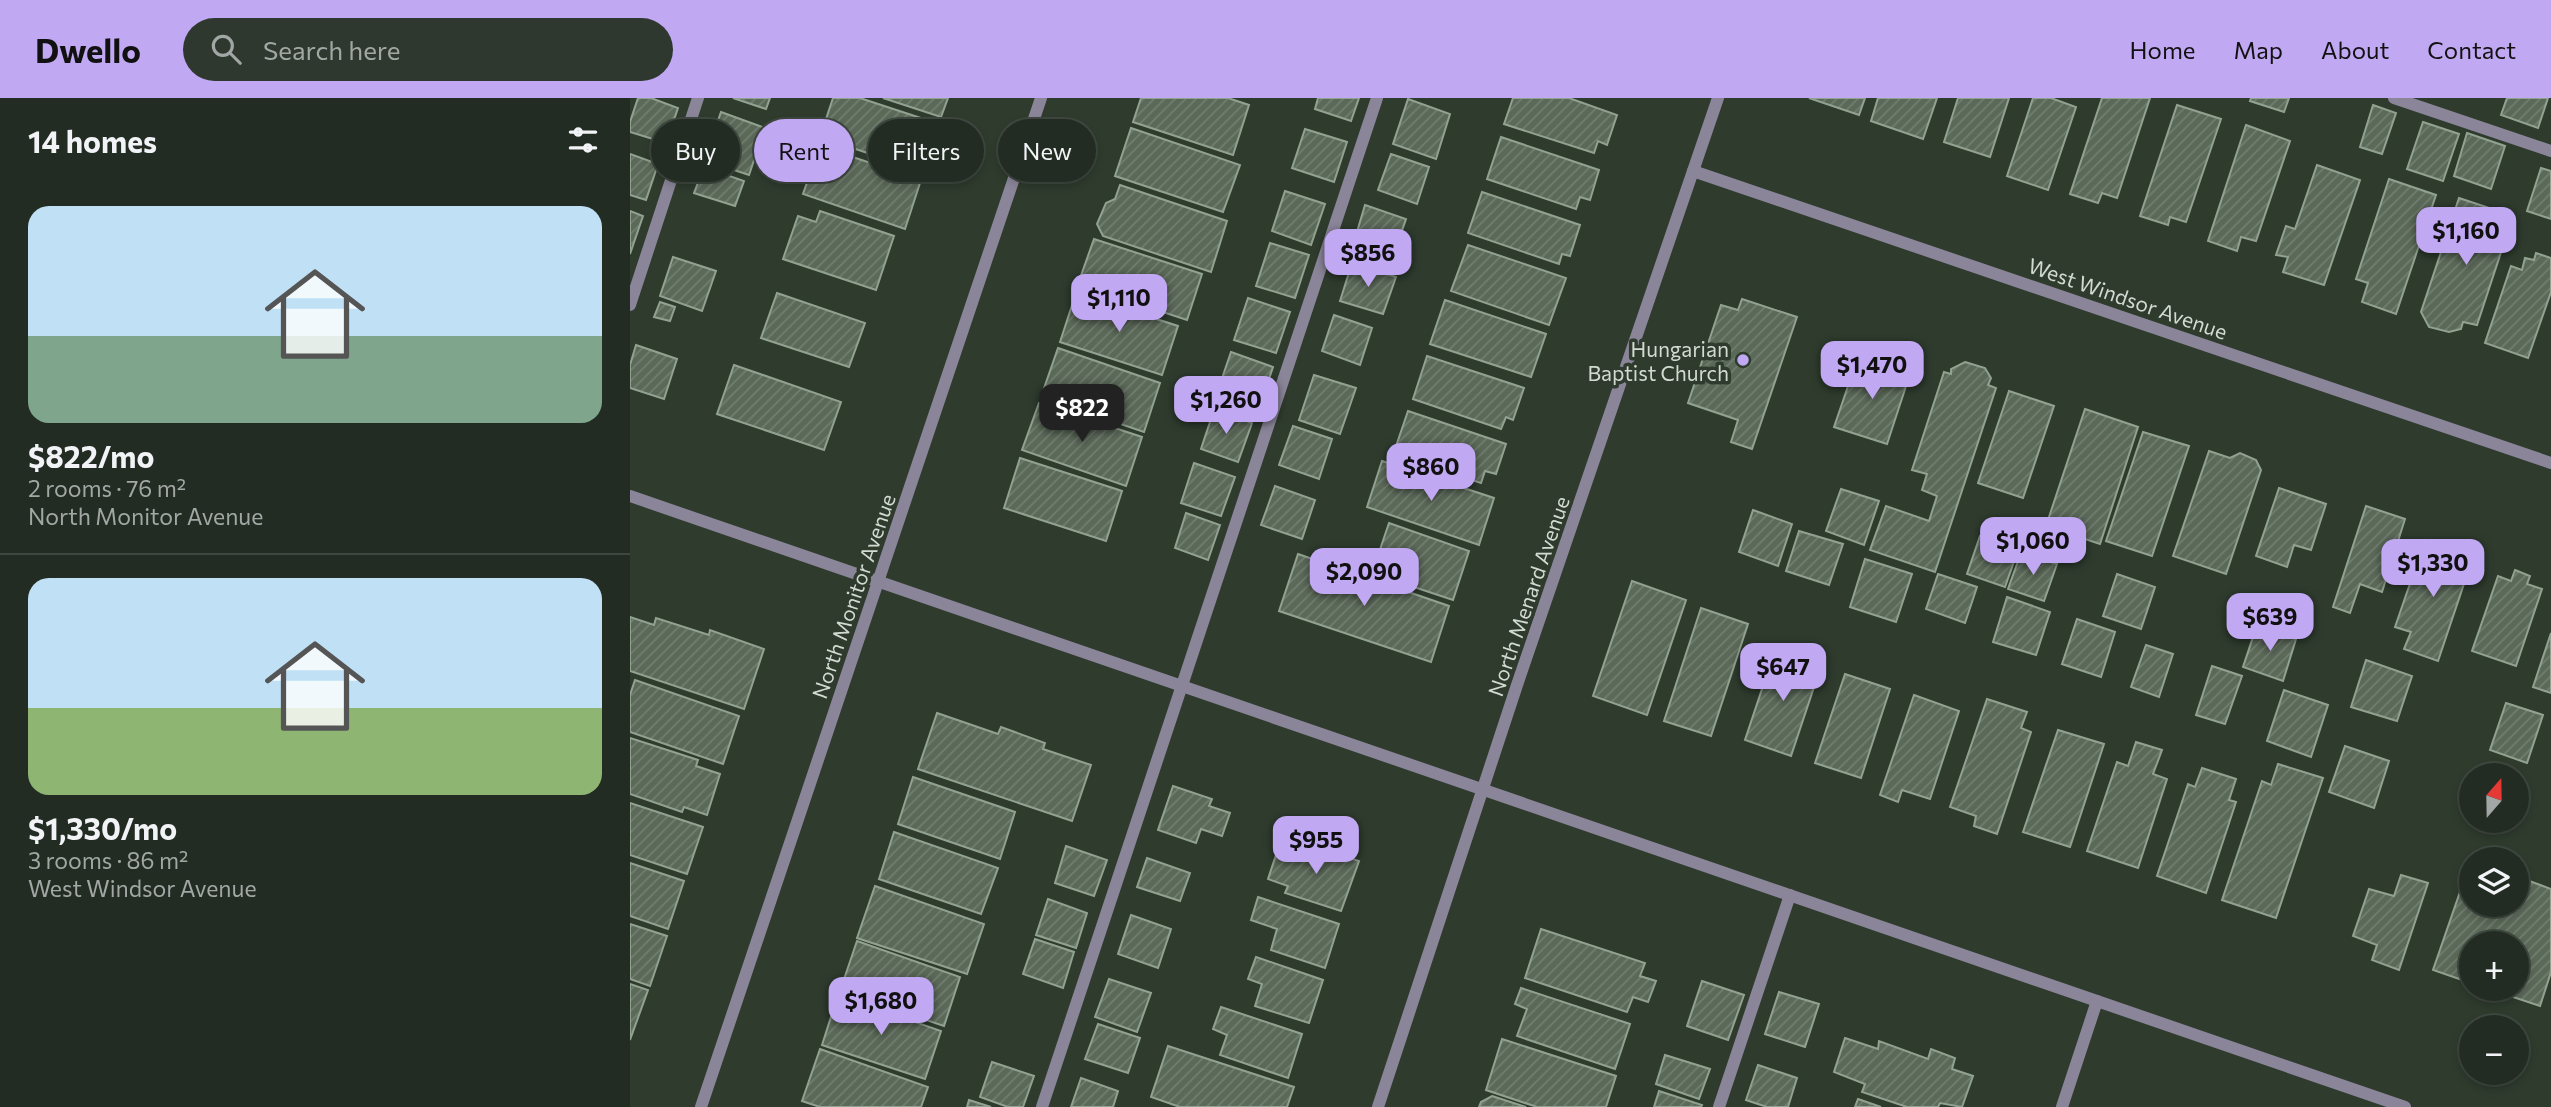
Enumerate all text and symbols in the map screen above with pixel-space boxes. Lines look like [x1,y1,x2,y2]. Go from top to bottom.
search box [183,18,673,81]
text: Dwello [35,29,141,70]
icon: search [207,30,245,68]
text: Search here [263,34,401,65]
text: Home [2130,35,2196,64]
text: Map [2234,35,2283,64]
text: About [2321,35,2389,64]
text: Contact [2427,35,2516,64]
chip: Buy [651,119,740,182]
chip: Rent [754,119,854,182]
chip: Filters [868,119,984,182]
chip: New [998,119,1096,182]
icon: filters [564,121,602,159]
text: 14 homes [28,122,157,159]
pin: $1,160 [2409,208,2523,267]
text: $1,160 [2432,216,2500,244]
pin: $856 [1327,230,1409,289]
text: $856 [1340,238,1396,266]
icon: home [252,251,378,377]
street label: West Windsor Avenue [2025,252,2231,344]
pin: $1,110 [1062,274,1176,334]
text: $1,110 [1087,283,1151,311]
place label: Hungarian Baptist Church [1587,336,1729,385]
pin: $1,470 [1815,342,1929,401]
text: $1,470 [1837,350,1907,378]
marker: Hungarian Baptist Church [1735,352,1751,368]
pin: $1,260 [1169,376,1283,436]
pin: $822 [1041,384,1123,444]
text: $1,260 [1190,385,1262,413]
text: $822 [1055,393,1109,421]
text: $822/mo [28,437,154,474]
pin: $860 [1390,444,1472,503]
text: $860 [1403,452,1459,480]
text: 2 rooms · 76 m² [28,474,186,502]
street label: North Monitor Avenue [806,490,900,702]
street label: North Menard Avenue [1482,493,1574,699]
text: North Monitor Avenue [28,502,263,530]
pin: $1,060 [1976,518,2090,577]
text: $1,060 [1996,526,2070,554]
pin: $1,330 [2376,540,2490,599]
pin: $2,090 [1307,548,1421,608]
text: $1,330 [2397,548,2469,576]
text: $2,090 [1326,557,1402,585]
pin: $639 [2229,594,2311,653]
text: $639 [2243,602,2297,630]
icon: home [252,623,378,749]
pin: $647 [1742,644,1824,703]
text: $647 [1756,652,1810,680]
north arrow [2459,763,2529,833]
map controls [2459,763,2529,1085]
text: $1,330/mo [28,809,177,846]
pin: $955 [1275,816,1357,876]
text: $955 [1289,825,1343,853]
text: 3 rooms · 86 m² [28,846,188,874]
button: layers [2459,847,2529,917]
text: West Windsor Avenue [28,874,257,902]
button: + [2459,931,2529,1001]
pin: $1,680 [824,978,938,1037]
text: $1,680 [845,986,917,1014]
button: − [2459,1015,2529,1085]

